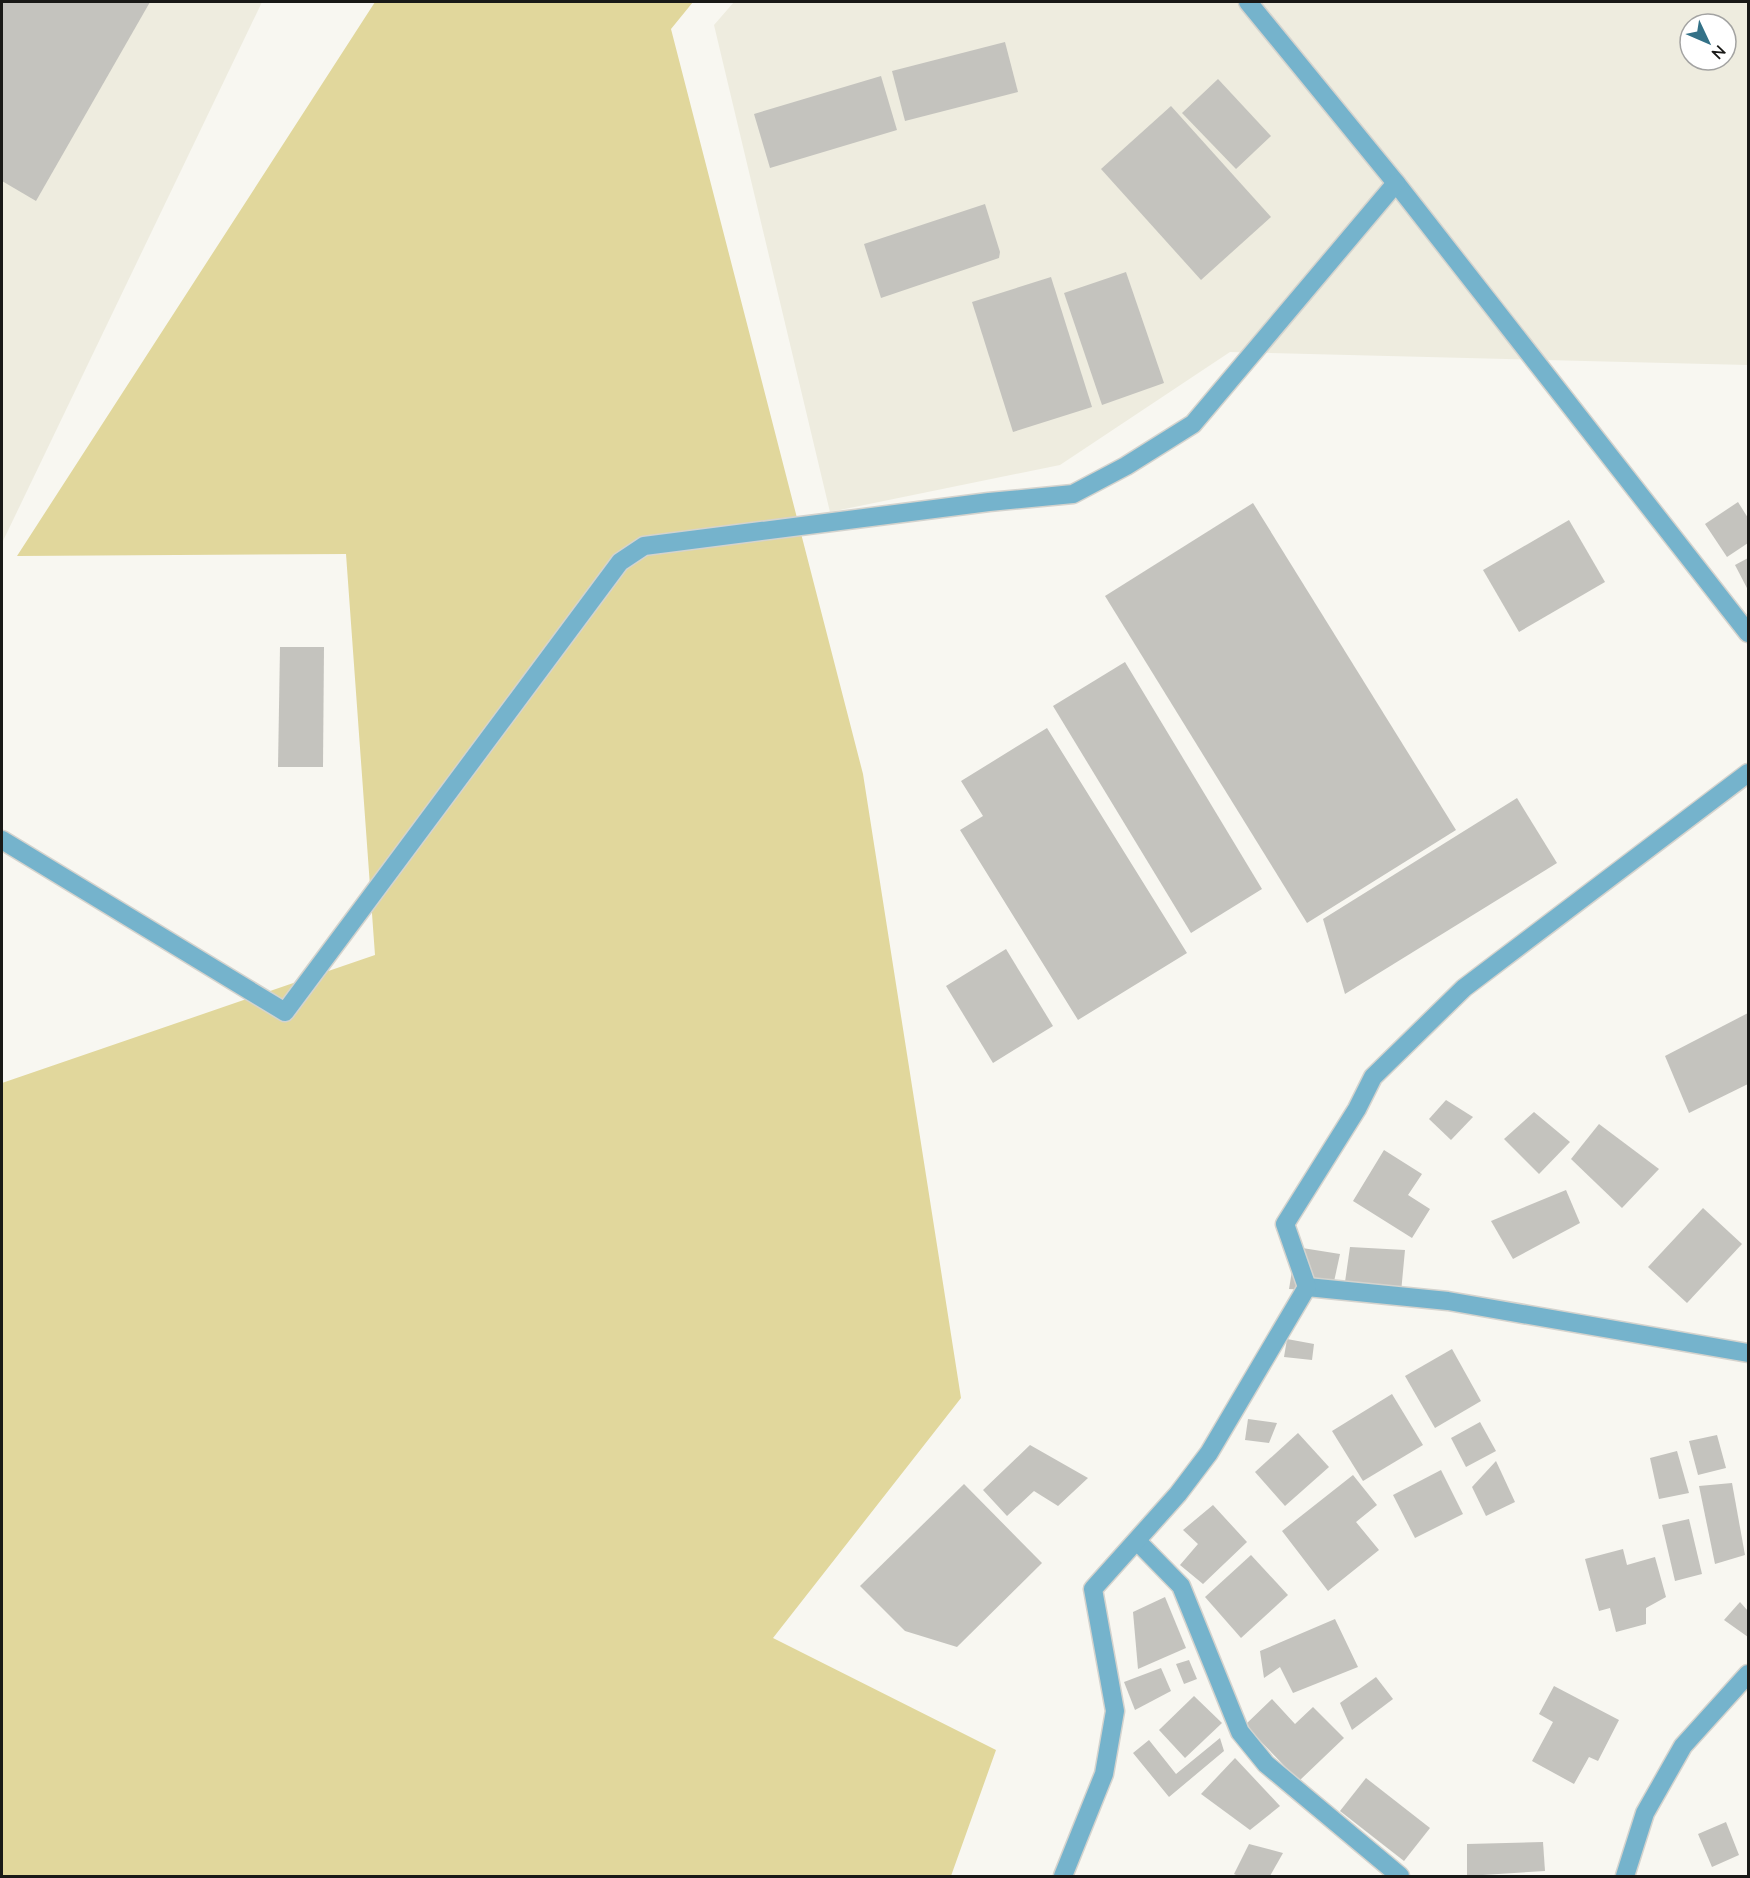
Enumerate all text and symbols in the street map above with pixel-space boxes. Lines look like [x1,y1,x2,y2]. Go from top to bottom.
north arrow [1678,12,1738,72]
text: N [1706,40,1730,64]

